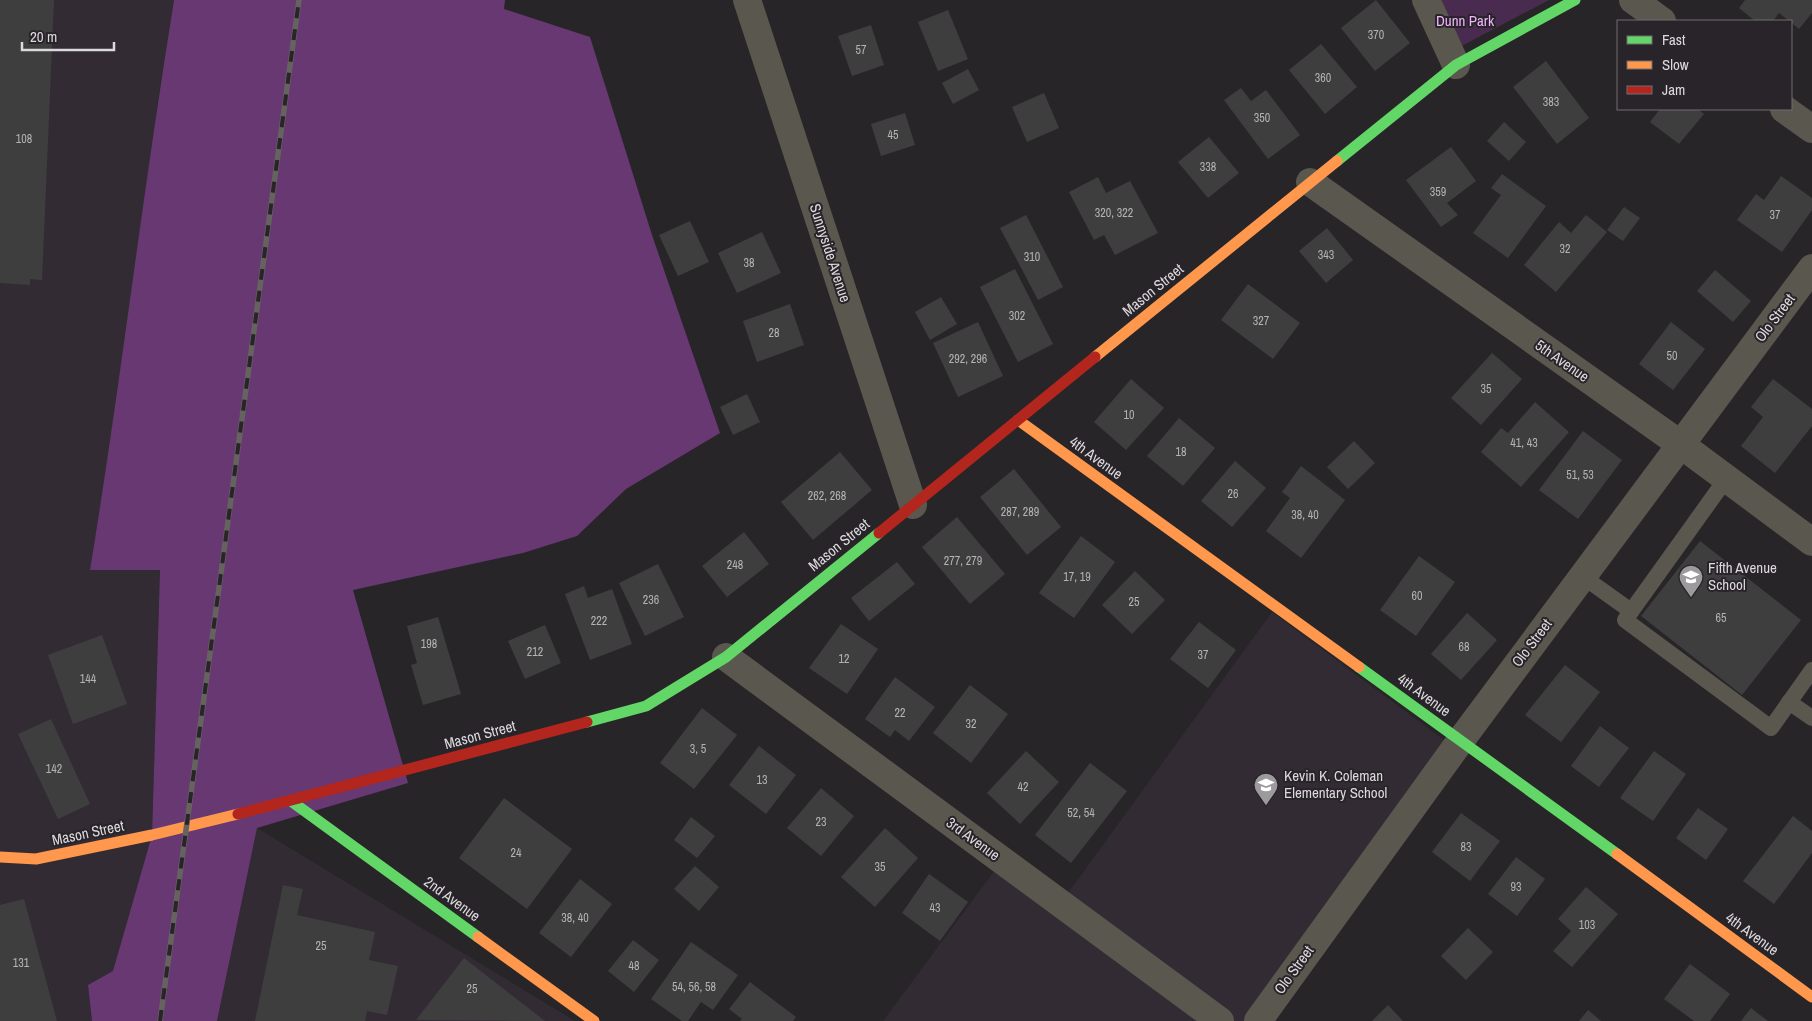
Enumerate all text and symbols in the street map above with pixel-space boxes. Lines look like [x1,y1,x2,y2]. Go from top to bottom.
park label: Dunn Park [1436,10,1495,31]
scale bar [22,20,115,52]
legend [1617,20,1792,110]
text: 20 m [30,26,57,47]
house number: 370 [1368,27,1384,43]
text: Fast [1662,29,1686,50]
house number: 57 [856,42,867,58]
text: Slow [1662,54,1689,75]
house number: 360 [1315,70,1331,86]
text: Jam [1662,79,1685,100]
house number: 383 [1543,94,1559,110]
house number: 350 [1254,110,1270,126]
house number: 45 [888,127,899,143]
house number: 108 [16,131,32,147]
house number: 338 [1200,159,1216,175]
house number: 359 [1430,184,1446,200]
street label: Sunnyside Avenue [805,201,856,305]
house number: 320, 322 [1095,205,1133,221]
house number: 37 [1770,207,1781,223]
house number: 32 [1560,241,1570,257]
house number: 343 [1318,247,1334,263]
house number: 310 [1024,249,1040,265]
house number: 38 [744,255,754,271]
street label: Mason Street [1118,258,1188,321]
street label: Olo Street [1750,289,1800,346]
house number: 302 [1009,308,1025,324]
house number: 327 [1253,313,1270,329]
house number: 28 [769,325,779,341]
street label: 5th Avenue [1531,334,1594,387]
house number: 50 [1667,348,1677,364]
house number: 292, 296 [949,351,987,367]
house number: 35 [1481,381,1492,397]
house number: 10 [1124,407,1134,423]
street label: 4th Avenue [1065,431,1127,484]
house number: 41, 43 [1510,435,1538,451]
house number: 18 [1176,444,1186,460]
house number: 51, 53 [1566,467,1594,483]
house number: 26 [1228,486,1238,502]
house number: 262, 268 [808,488,846,504]
house number: 287, 289 [1001,504,1039,520]
house number: 38, 40 [1291,507,1319,523]
street label: Mason Street [804,513,874,576]
house number: 277, 279 [944,553,982,569]
house number: 248 [727,557,743,573]
place label: Fifth Avenue School [1708,557,1777,595]
school or university icon: Fifth Avenue School [1678,564,1704,598]
house number: 17, 19 [1063,569,1091,585]
house number: 60 [1412,588,1422,604]
house number: 236 [643,592,659,608]
house number: 25 [1129,594,1140,610]
house number: 65 [1716,610,1727,626]
house number: 222 [591,613,607,629]
street label: Olo Street [1507,614,1557,671]
house number: 198 [421,636,437,652]
house number: 68 [1459,639,1469,655]
house number: 212 [527,644,543,660]
house number: 37 [1198,647,1209,663]
house number: 12 [839,651,849,667]
street label: 4th Avenue [1393,668,1455,721]
house number: 144 [80,671,97,687]
house number: 22 [895,705,905,721]
street label: Mason Street [442,715,518,754]
house number: 32 [966,716,976,732]
house number: 3, 5 [690,741,707,757]
house number: 142 [46,761,62,777]
place label: Kevin K. Coleman Elementary School [1284,765,1387,803]
house number: 13 [757,772,767,788]
school or university icon: Kevin K. Coleman Elementary School [1253,772,1279,806]
house number: 42 [1018,779,1028,795]
house number: 52, 54 [1067,805,1095,821]
street label: 3rd Avenue [942,812,1005,865]
house number: 23 [816,814,826,830]
street label: Mason Street [50,815,126,850]
house number: 83 [1461,839,1471,855]
house number: 24 [511,845,522,861]
house number: 35 [875,859,886,875]
street label: 2nd Avenue [420,871,485,926]
house number: 93 [1511,879,1521,895]
house number: 43 [930,900,940,916]
street label: 4th Avenue [1721,907,1783,960]
house number: 38, 40 [561,910,589,926]
house number: 103 [1579,917,1595,933]
house number: 25 [316,938,327,954]
street label: Olo Street [1269,941,1319,998]
house number: 131 [13,955,30,971]
house number: 48 [629,958,639,974]
house number: 54, 56, 58 [672,979,716,995]
house number: 25 [467,981,478,997]

